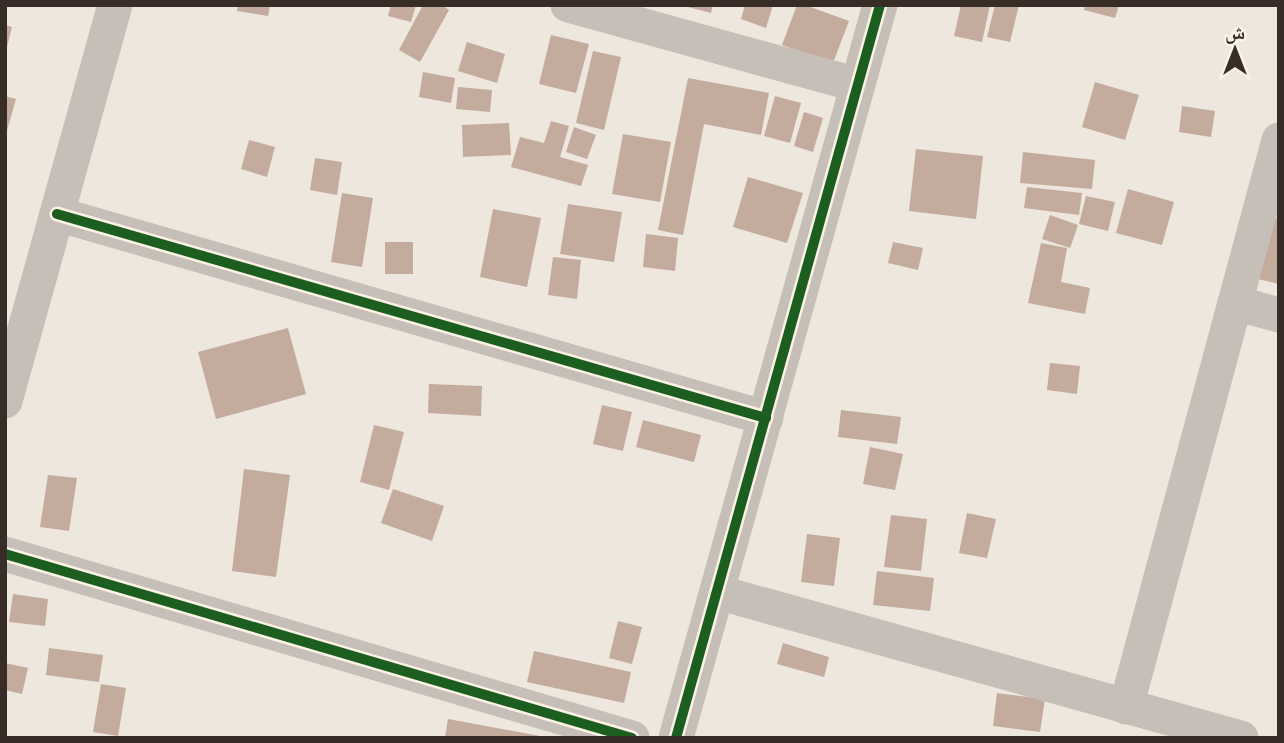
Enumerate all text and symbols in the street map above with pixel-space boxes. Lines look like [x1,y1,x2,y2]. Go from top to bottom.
north arrow [1200,14,1270,84]
text: ش [1225,22,1245,44]

